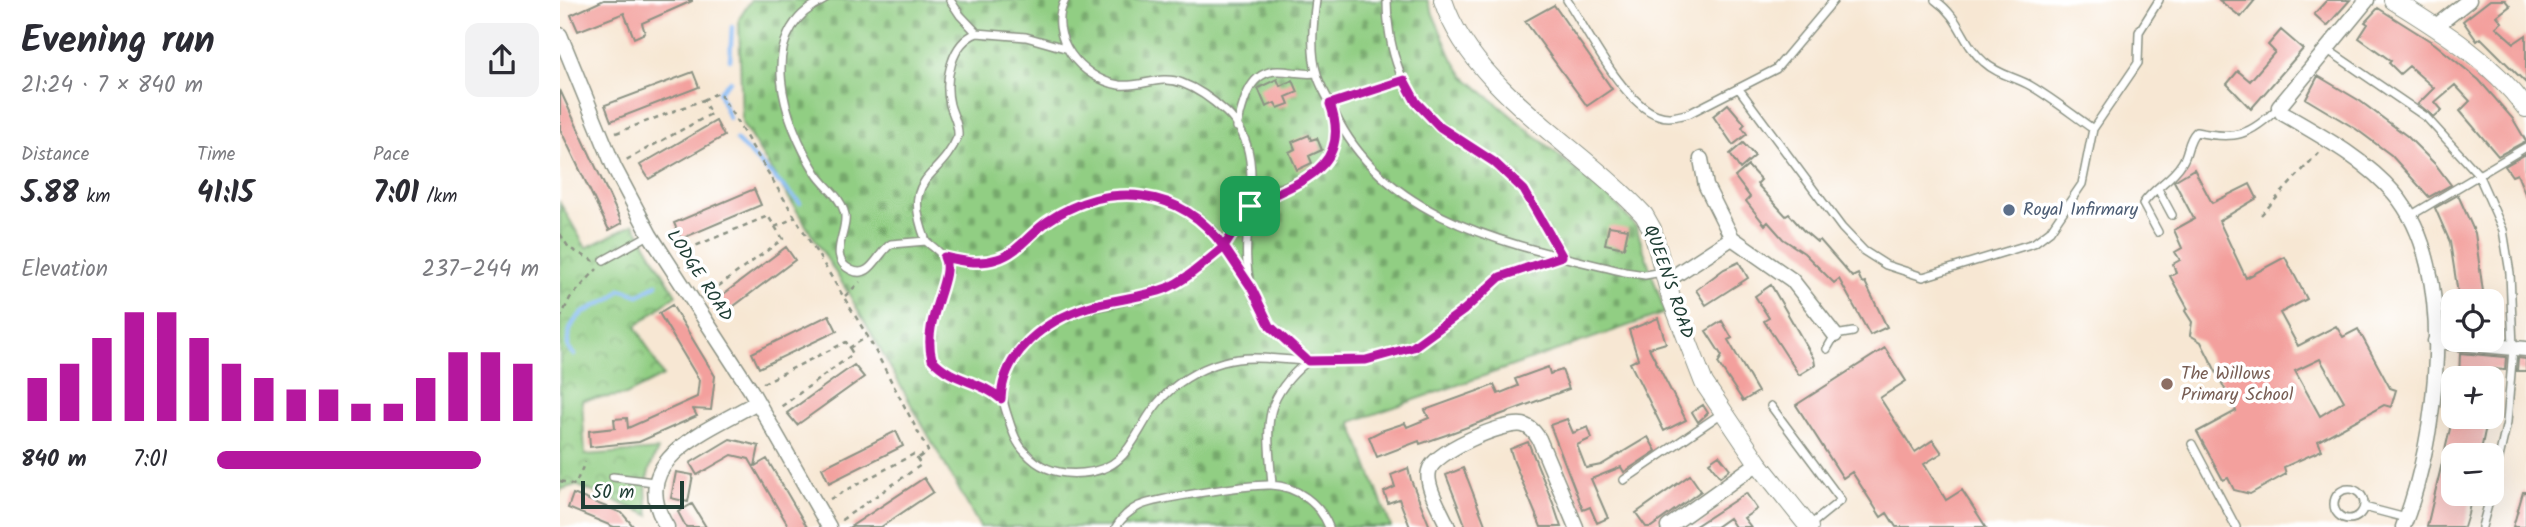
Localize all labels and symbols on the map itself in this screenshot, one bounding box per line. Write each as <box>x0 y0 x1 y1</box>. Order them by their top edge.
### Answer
pin <box>1220 176 1280 236</box>
place label: Royal Infirmary <box>2023 196 2139 225</box>
marker: Royal Infirmary <box>2001 202 2017 218</box>
street label: QUEEN'S ROAD <box>1635 221 1701 343</box>
street label: LODGE ROAD <box>658 224 740 328</box>
place label: The Willows Primary School <box>2181 360 2294 410</box>
marker: The Willows Primary School <box>2159 376 2175 392</box>
scale bar <box>581 478 684 510</box>

